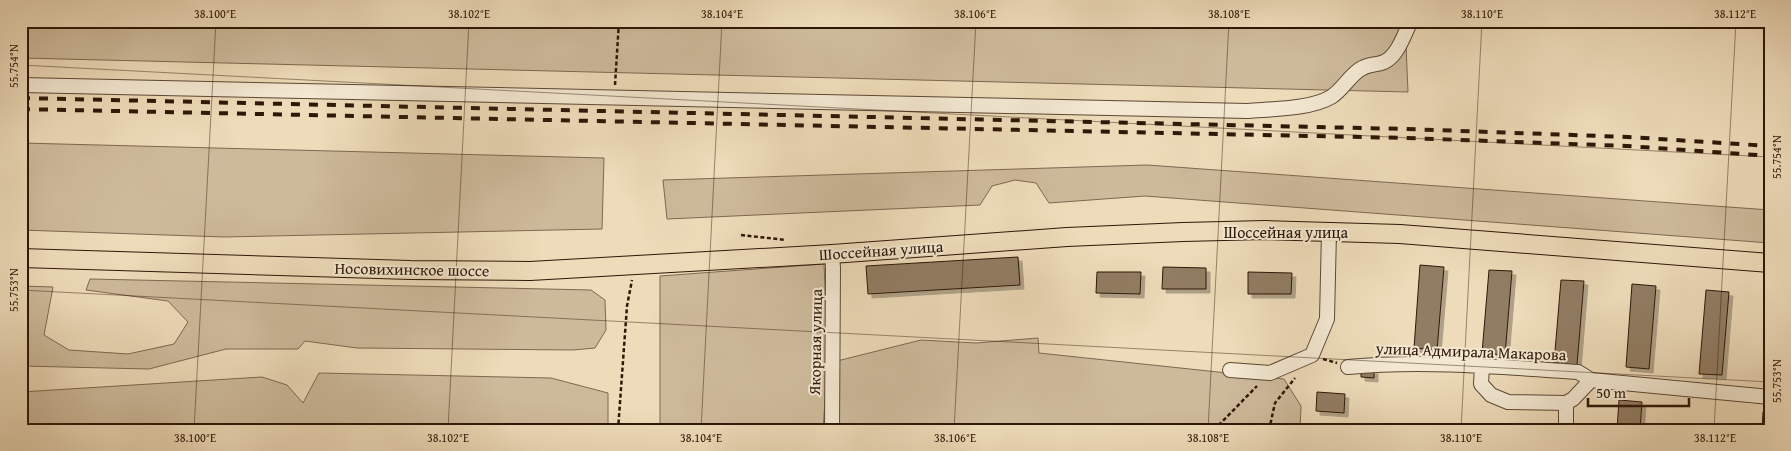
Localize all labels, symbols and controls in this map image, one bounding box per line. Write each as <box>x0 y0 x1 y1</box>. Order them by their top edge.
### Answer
text: 38.100°E <box>194 5 236 22</box>
text: 38.102°E <box>448 5 490 22</box>
text: 38.104°E <box>701 5 743 22</box>
text: 38.106°E <box>954 5 996 22</box>
text: 38.108°E <box>1208 5 1250 22</box>
text: 38.110°E <box>1461 5 1503 22</box>
text: 38.112°E <box>1714 5 1756 22</box>
text: 55.754°N <box>5 44 22 88</box>
text: 55.754°N <box>1768 135 1785 179</box>
street label: Шоссейная улица <box>1224 220 1349 244</box>
street label: Шоссейная улица <box>818 234 944 266</box>
street label: Носовихинское шоссе <box>334 256 490 282</box>
text: 55.753°N <box>5 268 22 312</box>
street label: Якорная улица <box>802 288 828 396</box>
street label: улица Адмирала Макарова <box>1374 336 1567 366</box>
text: 55.753°N <box>1768 359 1785 403</box>
scale bar <box>1588 376 1690 408</box>
text: 50 m <box>1596 382 1627 403</box>
text: 38.100°E <box>174 429 216 446</box>
text: 38.102°E <box>427 429 469 446</box>
text: 38.104°E <box>680 429 722 446</box>
text: 38.106°E <box>934 429 976 446</box>
text: 38.108°E <box>1187 429 1229 446</box>
text: 38.110°E <box>1440 429 1482 446</box>
text: 38.112°E <box>1694 429 1736 446</box>

